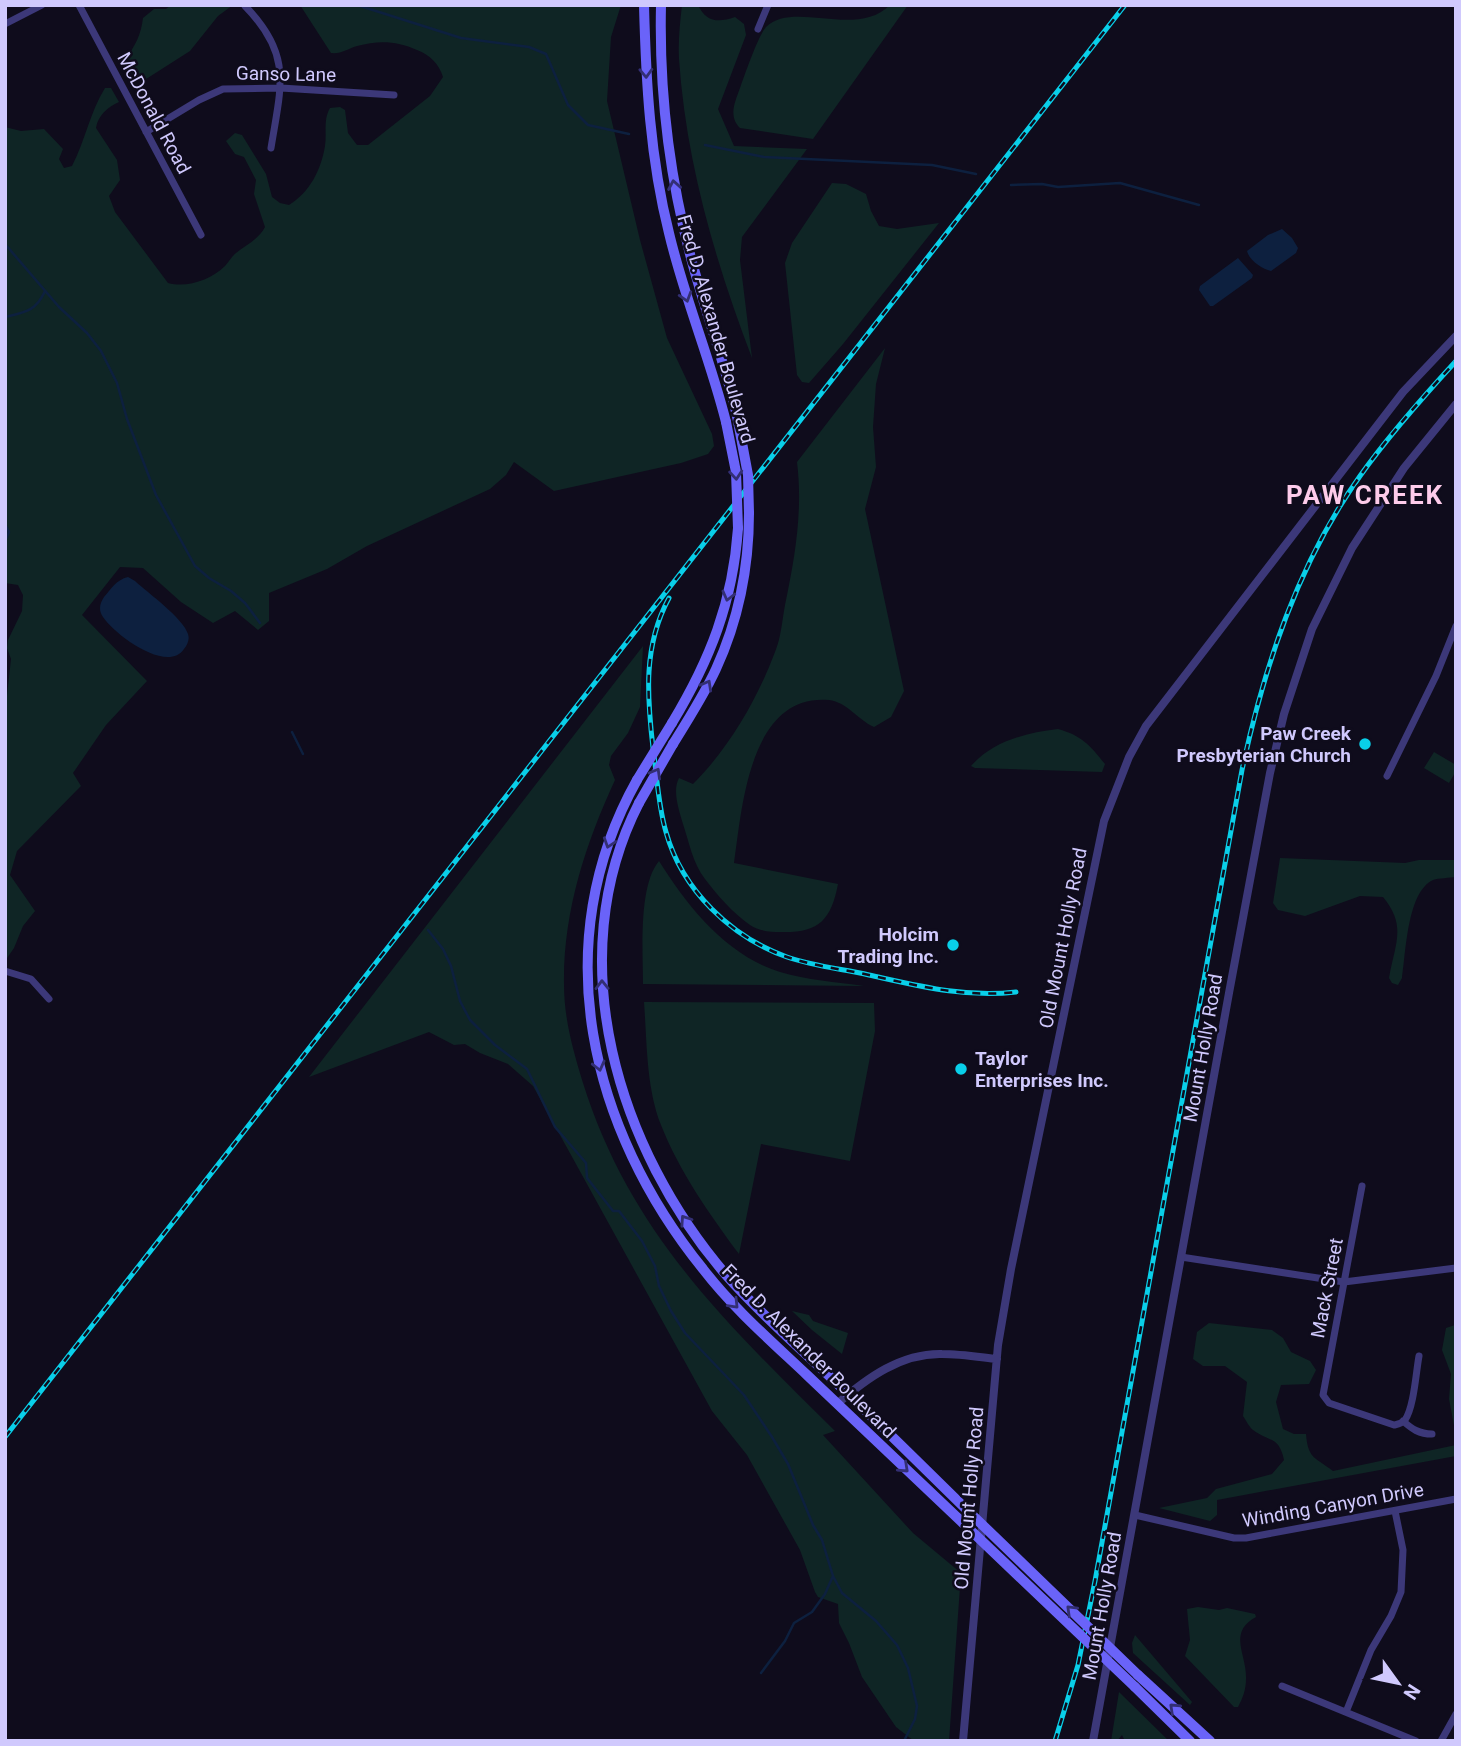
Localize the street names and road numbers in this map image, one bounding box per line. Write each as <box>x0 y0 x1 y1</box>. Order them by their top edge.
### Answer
street label: McDonald Road <box>112 48 196 178</box>
street label: Ganso Lane <box>236 62 336 86</box>
street label: Fred D. Alexander Boulevard <box>672 212 760 446</box>
street label: Old Mount Holly Road <box>1034 846 1092 1030</box>
street label: Mount Holly Road <box>1179 972 1227 1124</box>
street label: Mack Street <box>1306 1236 1348 1340</box>
street label: Fred D. Alexander Boulevard <box>717 1259 901 1443</box>
street label: Old Mount Holly Road <box>950 1406 988 1590</box>
street label: Winding Canyon Drive <box>1240 1478 1426 1532</box>
street label: Mount Holly Road <box>1078 1530 1126 1682</box>

